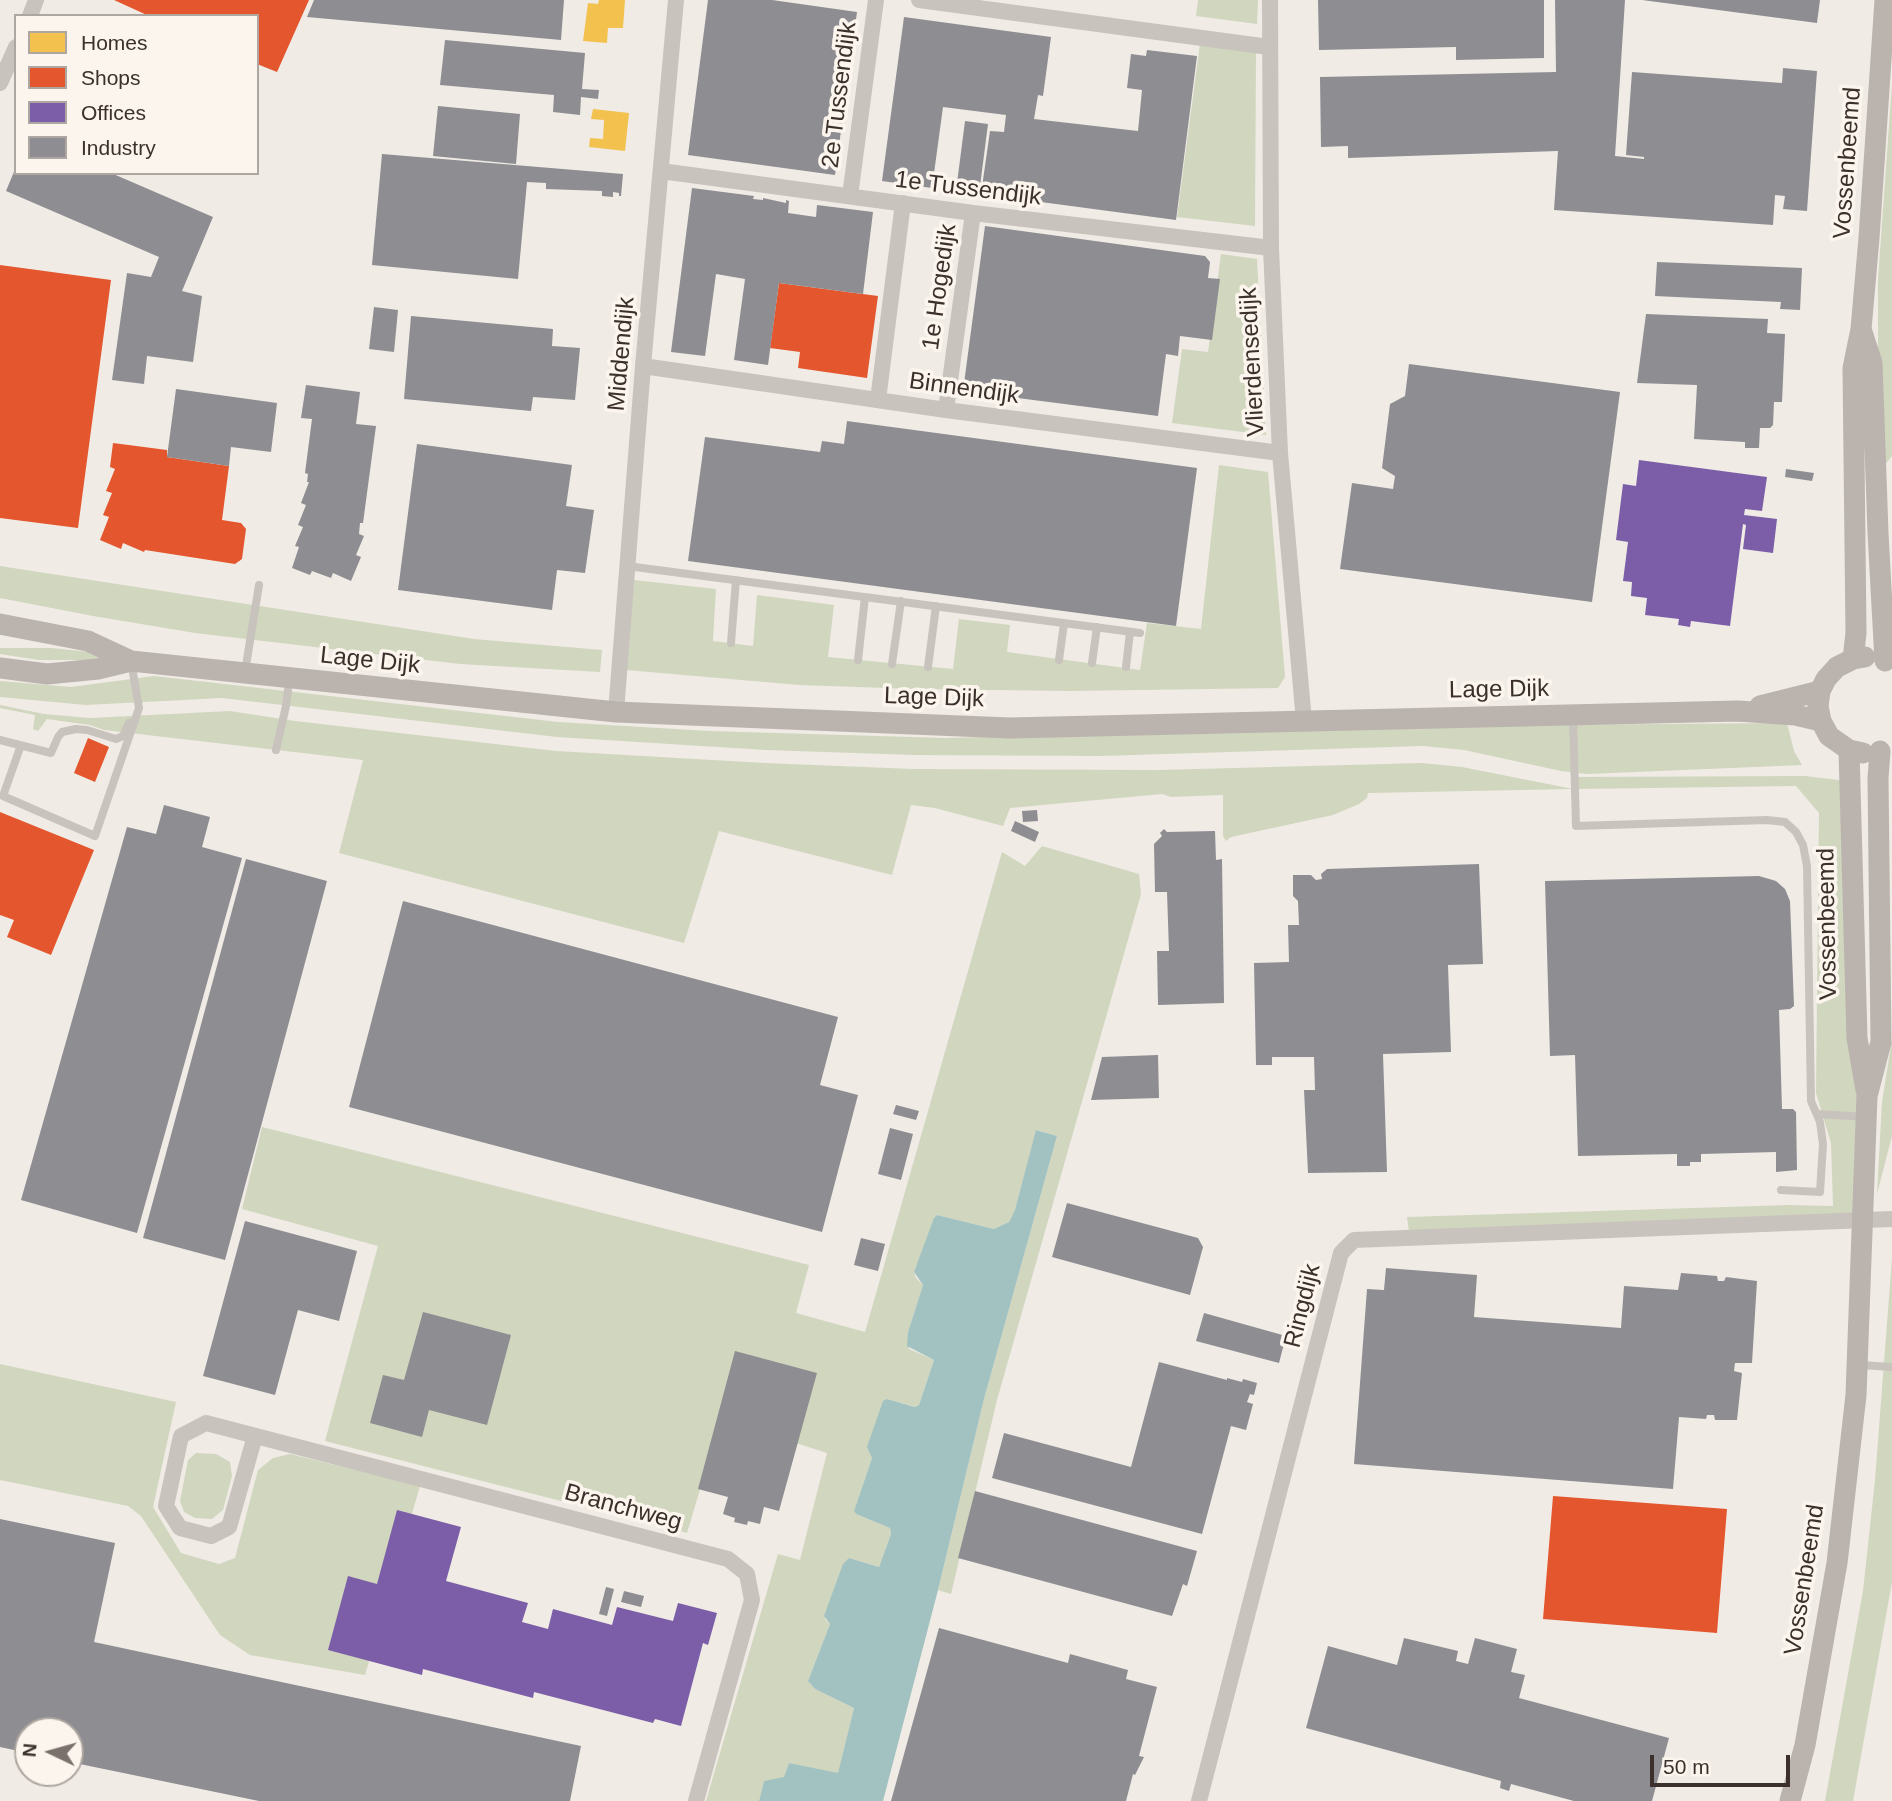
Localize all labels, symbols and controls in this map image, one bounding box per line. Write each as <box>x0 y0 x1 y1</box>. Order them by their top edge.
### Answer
legend <box>14 14 259 175</box>
street label: 2e Tussendijk <box>817 20 863 170</box>
text: Homes <box>81 31 148 54</box>
text: Shops <box>81 66 141 89</box>
street label: Vossenbeemd <box>1828 86 1868 240</box>
text: Offices <box>81 101 146 124</box>
text: Industry <box>81 136 156 159</box>
street label: 1e Tussendijk <box>893 166 1043 212</box>
street label: 1e Hogedijk <box>917 222 963 352</box>
street label: Vlierdensedijk <box>1235 287 1271 437</box>
street label: Middendijk <box>603 296 641 412</box>
street label: Binnendijk <box>907 367 1021 411</box>
street label: Lage Dijk <box>319 641 421 681</box>
street label: Lage Dijk <box>1449 675 1549 705</box>
street label: Lage Dijk <box>884 682 984 714</box>
street label: Vossenbeemd <box>1812 848 1844 1000</box>
street label: Ringdijk <box>1279 1261 1327 1351</box>
street label: Branchweg <box>561 1479 685 1537</box>
street label: Vossenbeemd <box>1779 1503 1831 1657</box>
north arrow <box>14 1717 84 1787</box>
scale bar <box>1654 1742 1794 1786</box>
text: N <box>19 1743 41 1758</box>
text: 50 m <box>1663 1755 1710 1778</box>

